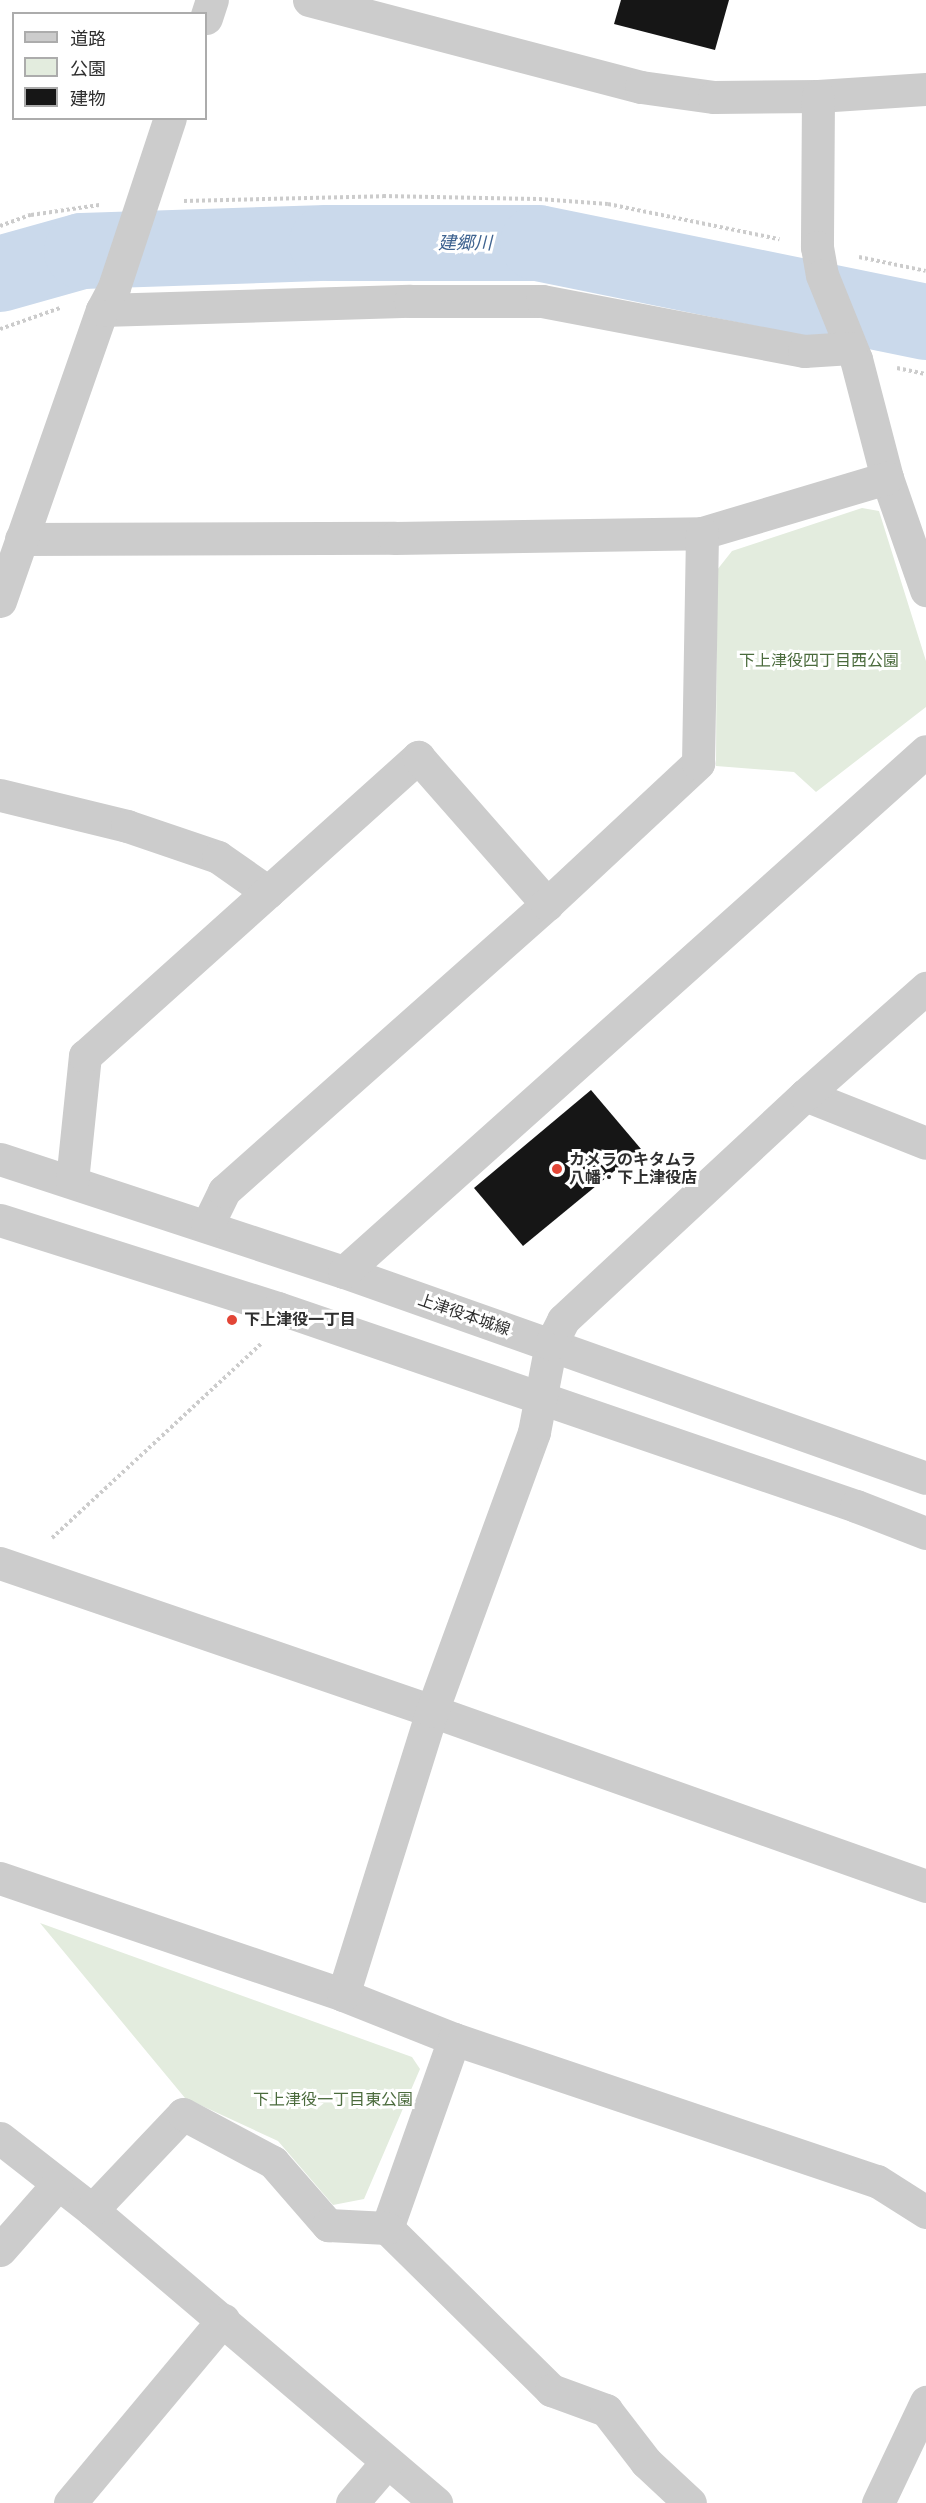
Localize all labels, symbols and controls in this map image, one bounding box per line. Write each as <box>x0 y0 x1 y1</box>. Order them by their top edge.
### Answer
legend <box>12 12 207 120</box>
text: 道路 <box>70 28 106 49</box>
text: 公園 <box>70 58 106 79</box>
text: 建物 <box>70 88 106 109</box>
water label: 建郷川 <box>438 232 492 254</box>
park label: 下上津役四丁目西公園 <box>739 651 899 671</box>
place label: カメラのキタムラ 八幡・下上津役店 <box>569 1150 697 1188</box>
marker: カメラのキタムラ 八幡・下上津役店 <box>550 1162 564 1176</box>
street label: 上津役本城線 <box>415 1290 513 1340</box>
place label: 下上津役一丁目 <box>244 1310 356 1330</box>
marker: 下上津役一丁目 <box>225 1313 239 1327</box>
park label: 下上津役一丁目東公園 <box>253 2090 413 2110</box>

